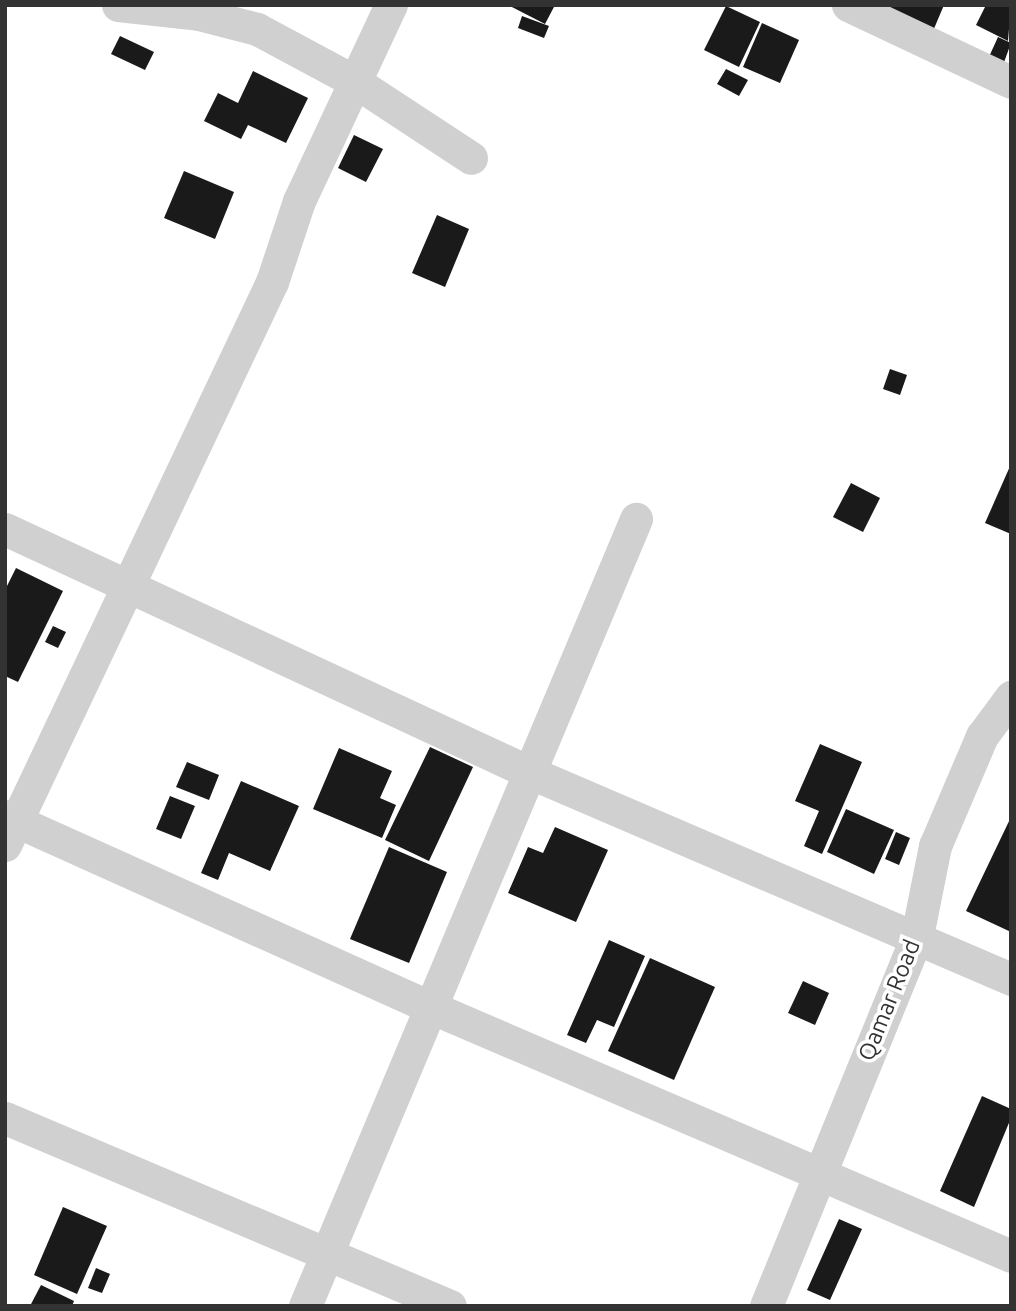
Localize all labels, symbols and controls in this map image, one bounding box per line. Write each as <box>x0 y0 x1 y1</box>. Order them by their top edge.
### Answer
street label: Qamar Road <box>852 935 926 1065</box>

